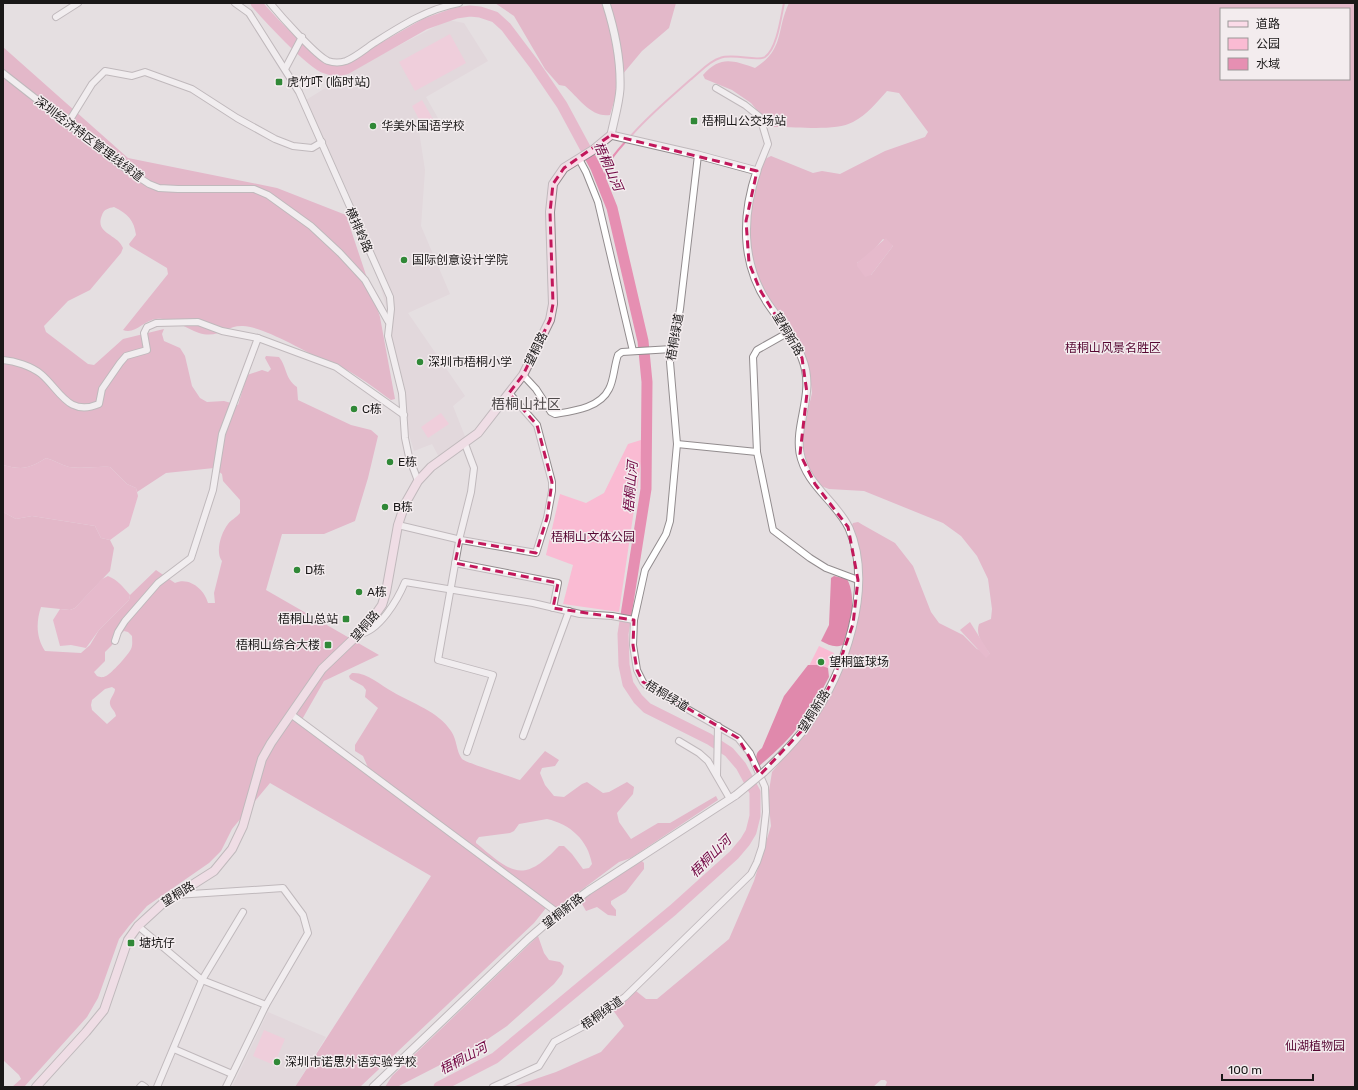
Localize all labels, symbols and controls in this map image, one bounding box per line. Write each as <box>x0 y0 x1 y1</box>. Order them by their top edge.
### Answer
legend <box>1220 8 1350 80</box>
text: 道路 <box>1256 17 1280 31</box>
text: 公园 <box>1256 37 1280 51</box>
text: 水域 <box>1256 57 1280 71</box>
place label: 虎竹吓 (临时站) <box>287 75 370 89</box>
marker: 虎竹吓 (临时站) <box>274 77 284 87</box>
street label: 深圳经济特区管理线绿道 <box>32 94 146 184</box>
place label: 梧桐山公交场站 <box>702 114 786 128</box>
marker: 梧桐山公交场站 <box>689 116 699 126</box>
place label: 华美外国语学校 <box>381 119 465 133</box>
marker: 华美外国语学校 <box>368 121 378 131</box>
water label: 梧桐山河 <box>591 139 627 196</box>
street label: 横排岭路 <box>343 205 375 255</box>
place label: 国际创意设计学院 <box>412 253 508 267</box>
marker: 国际创意设计学院 <box>399 255 409 265</box>
street label: 望桐新路 <box>770 310 806 358</box>
street label: 梧桐绿道 <box>664 312 686 362</box>
street label: 望桐路 <box>522 330 550 368</box>
park label: 梧桐山风景名胜区 <box>1065 341 1161 355</box>
place label: 深圳市梧桐小学 <box>428 355 512 369</box>
marker: 深圳市梧桐小学 <box>415 357 425 367</box>
district label: 梧桐山社区 <box>491 396 561 413</box>
place label: C栋 <box>362 402 382 416</box>
marker: C栋 <box>349 404 359 414</box>
place label: E栋 <box>398 455 417 469</box>
marker: E栋 <box>385 457 395 467</box>
water label: 梧桐山河 <box>621 458 640 514</box>
place label: B栋 <box>393 500 413 514</box>
marker: B栋 <box>380 502 390 512</box>
park label: 梧桐山文体公园 <box>551 530 635 544</box>
place label: D栋 <box>305 563 325 577</box>
marker: D栋 <box>292 565 302 575</box>
place label: A栋 <box>367 585 387 599</box>
marker: A栋 <box>354 587 364 597</box>
street label: 望桐路 <box>348 608 382 644</box>
place label: 梧桐山总站 <box>278 612 338 626</box>
marker: 梧桐山总站 <box>341 614 351 624</box>
place label: 梧桐山综合大楼 <box>236 638 320 652</box>
marker: 梧桐山综合大楼 <box>323 640 333 650</box>
place label: 望桐篮球场 <box>829 655 889 669</box>
marker: 望桐篮球场 <box>816 657 826 667</box>
street label: 梧桐绿道 <box>643 678 691 714</box>
street label: 望桐新路 <box>795 687 833 735</box>
water label: 梧桐山河 <box>687 831 736 880</box>
street label: 望桐路 <box>159 879 197 909</box>
street label: 望桐新路 <box>540 891 586 931</box>
place label: 塘坑仔 <box>139 936 175 950</box>
marker: 塘坑仔 <box>126 938 136 948</box>
street label: 梧桐绿道 <box>578 993 626 1033</box>
water label: 梧桐山河 <box>437 1038 492 1077</box>
park label: 仙湖植物园 <box>1285 1039 1345 1053</box>
place label: 深圳市诺思外语实验学校 <box>285 1055 417 1069</box>
scale bar <box>1222 1056 1313 1082</box>
marker: 深圳市诺思外语实验学校 <box>272 1057 282 1067</box>
text: 100 m <box>1228 1063 1262 1077</box>

